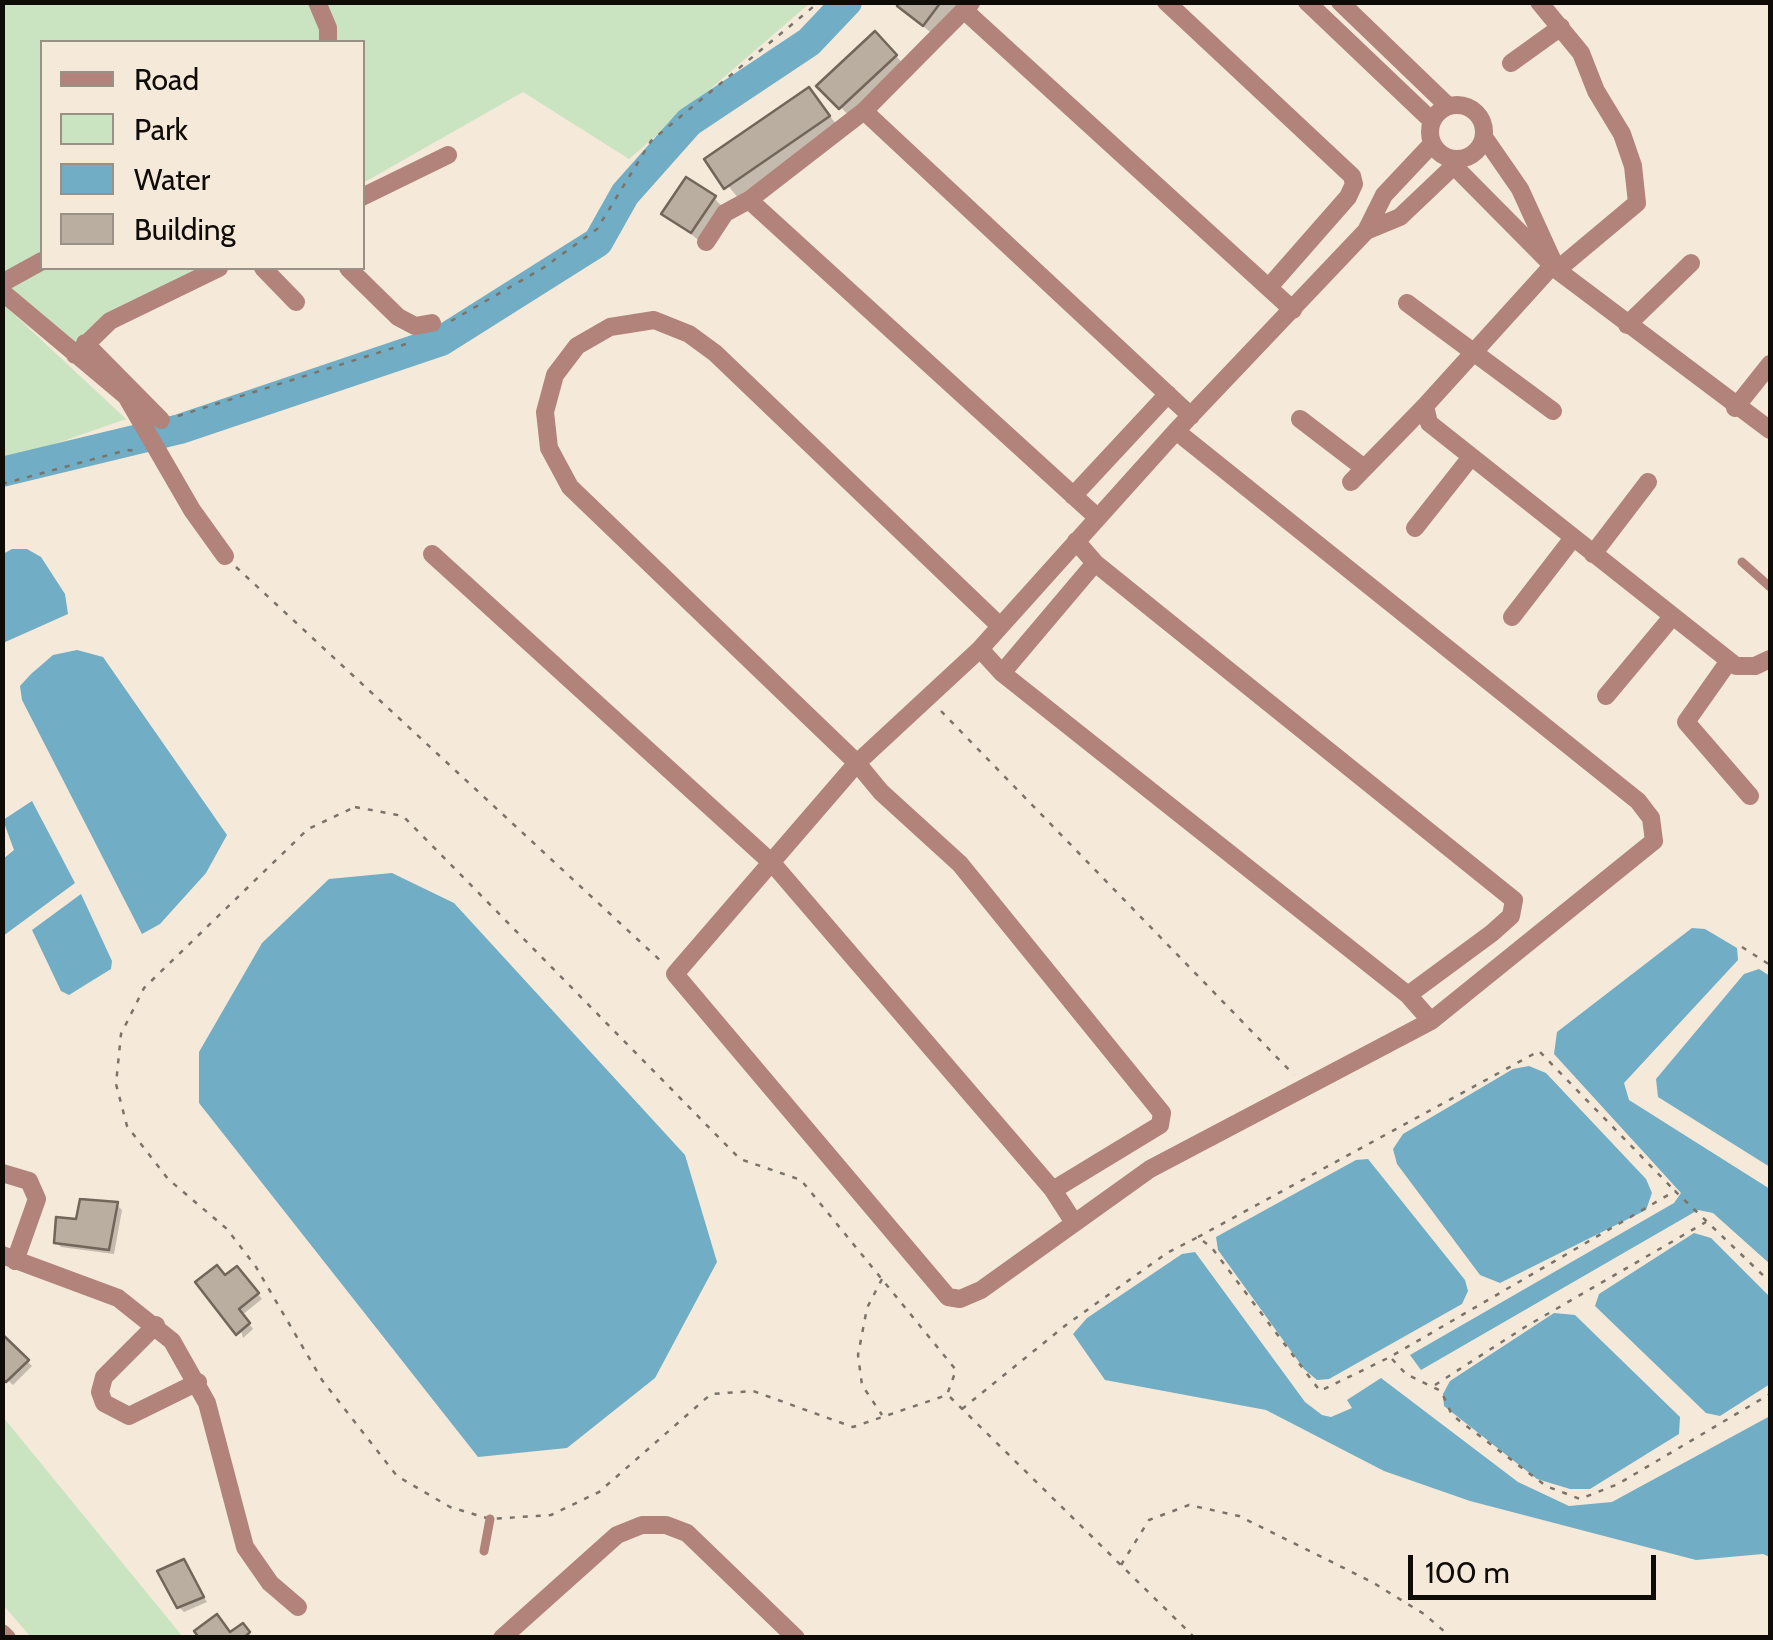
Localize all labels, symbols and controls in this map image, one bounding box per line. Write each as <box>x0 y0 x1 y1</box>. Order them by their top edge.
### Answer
legend <box>40 40 365 270</box>
text: Road <box>134 61 199 98</box>
text: Park <box>134 111 188 148</box>
text: Water <box>134 161 210 198</box>
text: Building <box>134 211 236 248</box>
scale bar <box>1413 1535 1660 1597</box>
text: 100 m <box>1425 1554 1510 1591</box>

